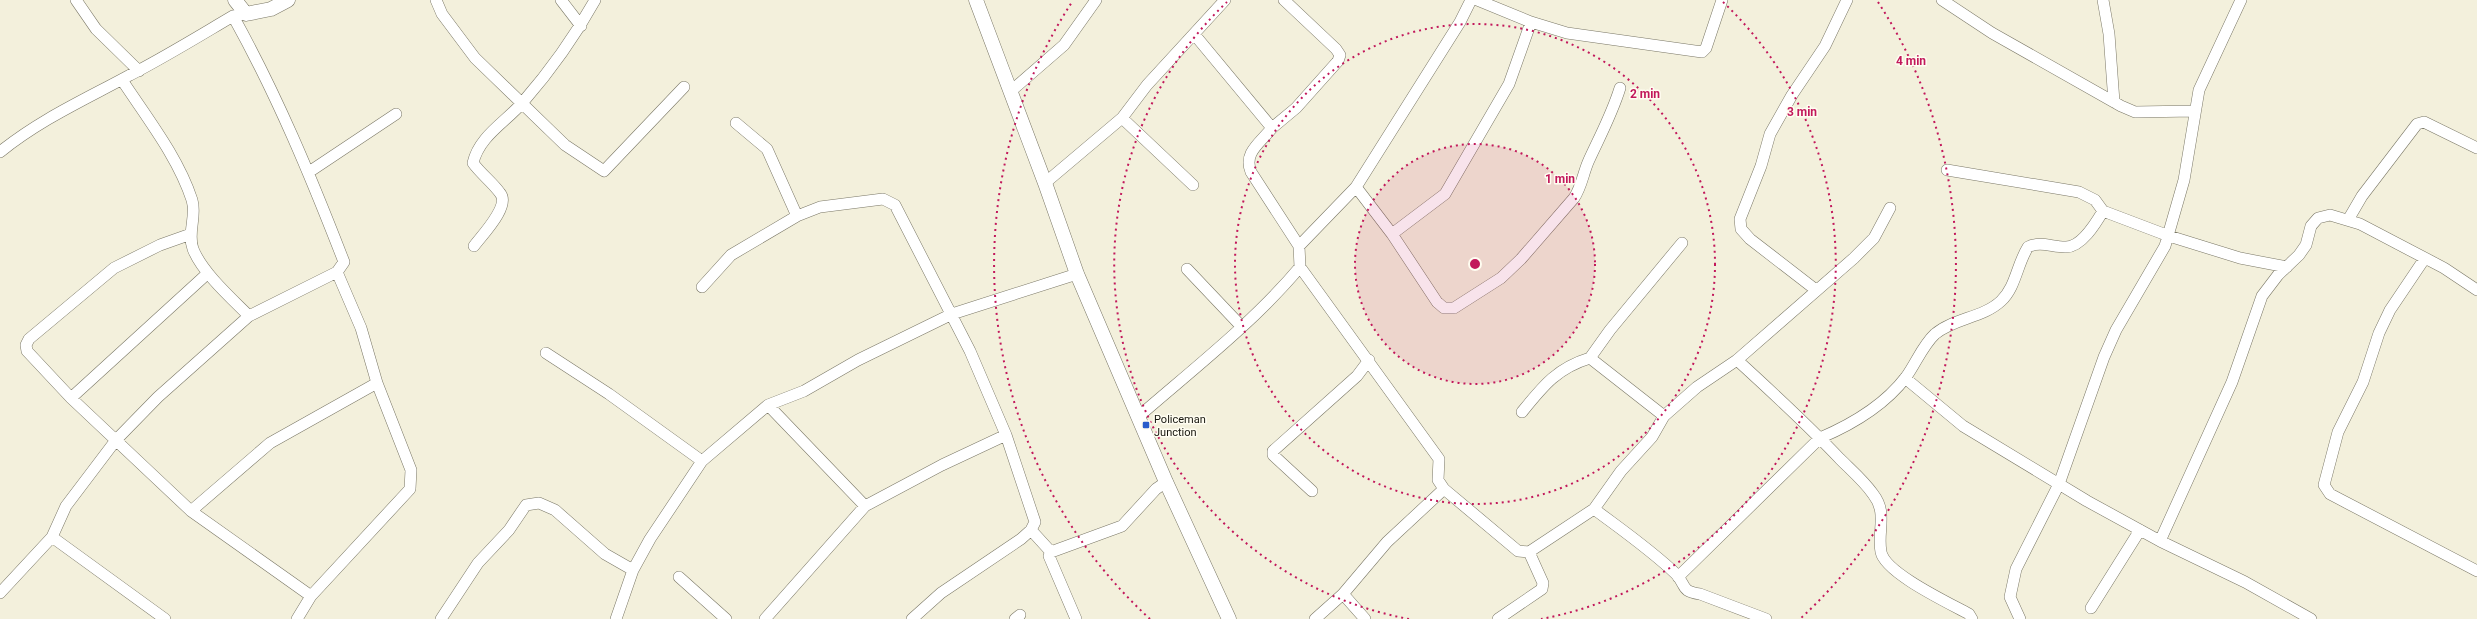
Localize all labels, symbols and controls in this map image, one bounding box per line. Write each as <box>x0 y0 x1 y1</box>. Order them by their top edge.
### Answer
text: 4 min <box>1896 54 1926 68</box>
text: 2 min <box>1630 87 1660 101</box>
text: 3 min <box>1787 105 1817 119</box>
text: 1 min <box>1545 172 1575 186</box>
centre of rings <box>1468 257 1482 271</box>
place label: Policeman Junction <box>1154 413 1206 439</box>
marker: Policeman Junction <box>1141 420 1151 430</box>

